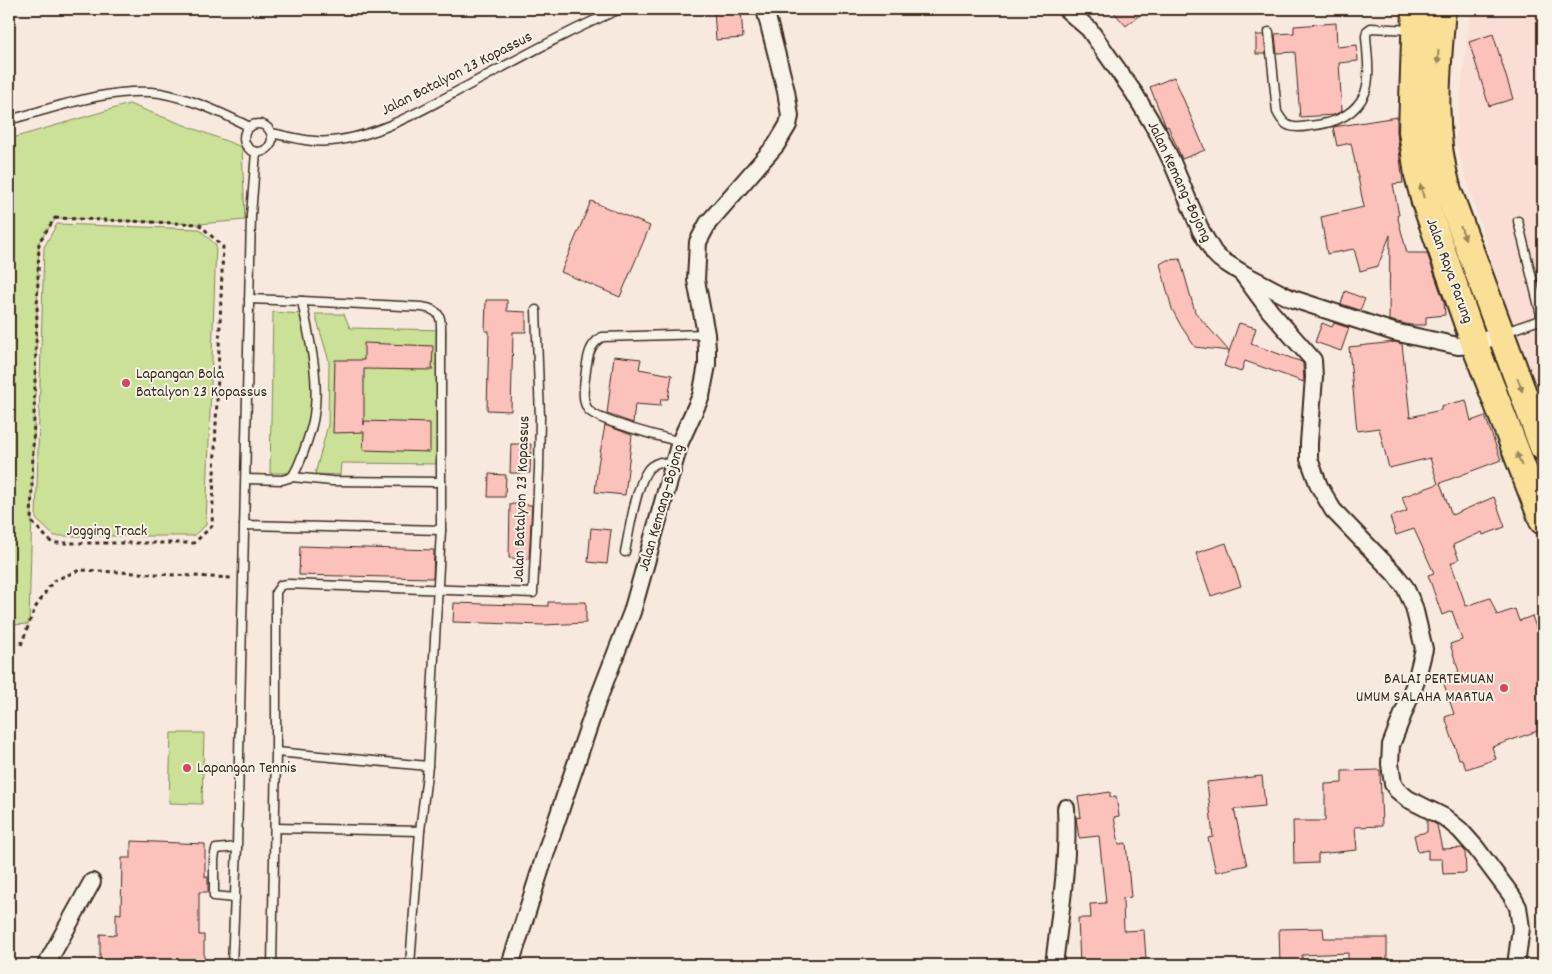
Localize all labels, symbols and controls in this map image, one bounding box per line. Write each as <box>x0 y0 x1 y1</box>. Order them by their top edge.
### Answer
street label: Jalan Batalyon 23 Kopassus <box>377 26 537 122</box>
one-way arrow <box>1434 50 1442 66</box>
street label: Jalan Kemang–Bojong <box>1141 118 1217 246</box>
one-way arrow <box>1418 184 1426 199</box>
street label: Jalan Raya Parung <box>1419 215 1479 327</box>
one-way arrow <box>1459 226 1467 241</box>
place label: Lapangan Bola Batalyon 23 Kopassus <box>136 363 267 404</box>
marker: Lapangan Bola Batalyon 23 Kopassus <box>120 377 132 389</box>
one-way arrow <box>1516 378 1524 393</box>
street label: Jalan Batalyon 23 Kopassus <box>508 415 536 583</box>
street label: Jalan Kemang–Bojong <box>633 442 691 574</box>
one-way arrow <box>1515 452 1523 466</box>
street label: Jogging Track <box>67 520 147 543</box>
place label: BALAI PERTEMUAN UMUM SALAHA MARTUA <box>1356 668 1494 709</box>
marker: BALAI PERTEMUAN UMUM SALAHA MARTUA <box>1498 682 1510 694</box>
place label: Lapangan Tennis <box>197 757 297 780</box>
marker: Lapangan Tennis <box>181 762 193 774</box>

